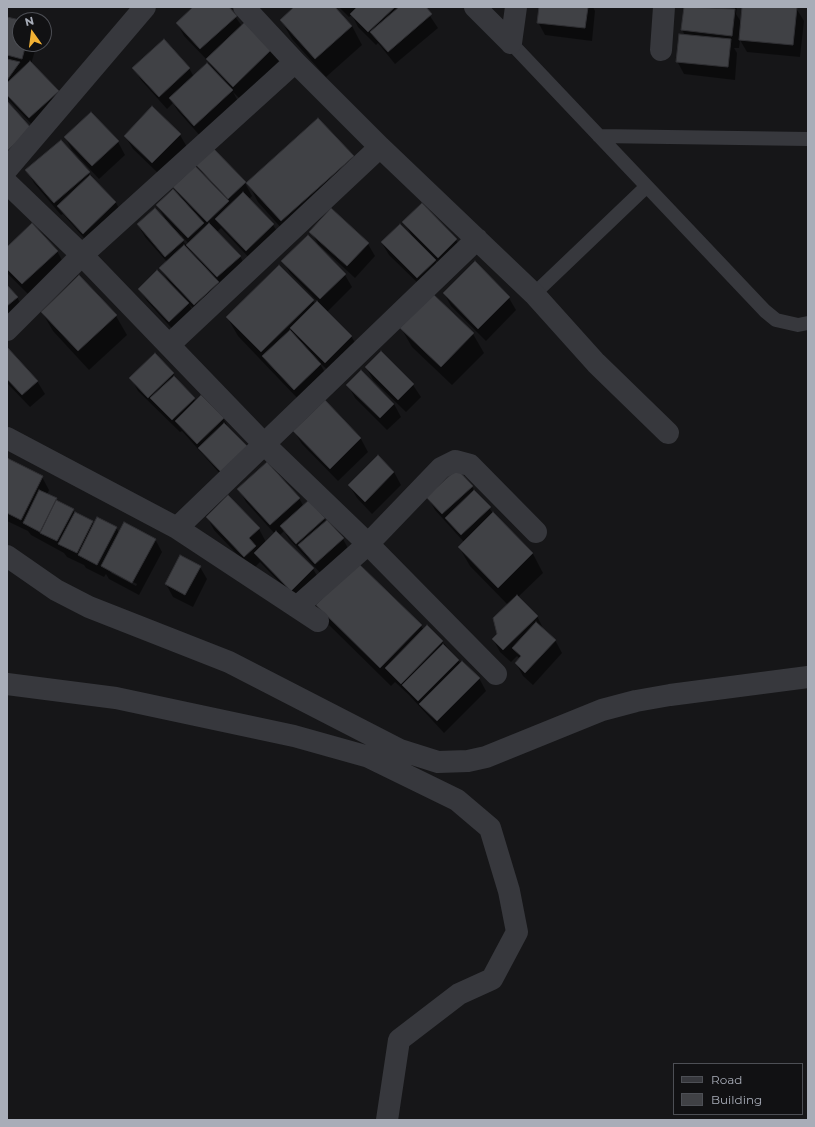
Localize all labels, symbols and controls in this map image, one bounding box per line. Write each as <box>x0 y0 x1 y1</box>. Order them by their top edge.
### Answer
north arrow <box>12 12 52 52</box>
text: N <box>23 13 35 29</box>
legend <box>673 1063 803 1115</box>
text: Road <box>711 1072 742 1087</box>
text: Building <box>711 1092 762 1107</box>

